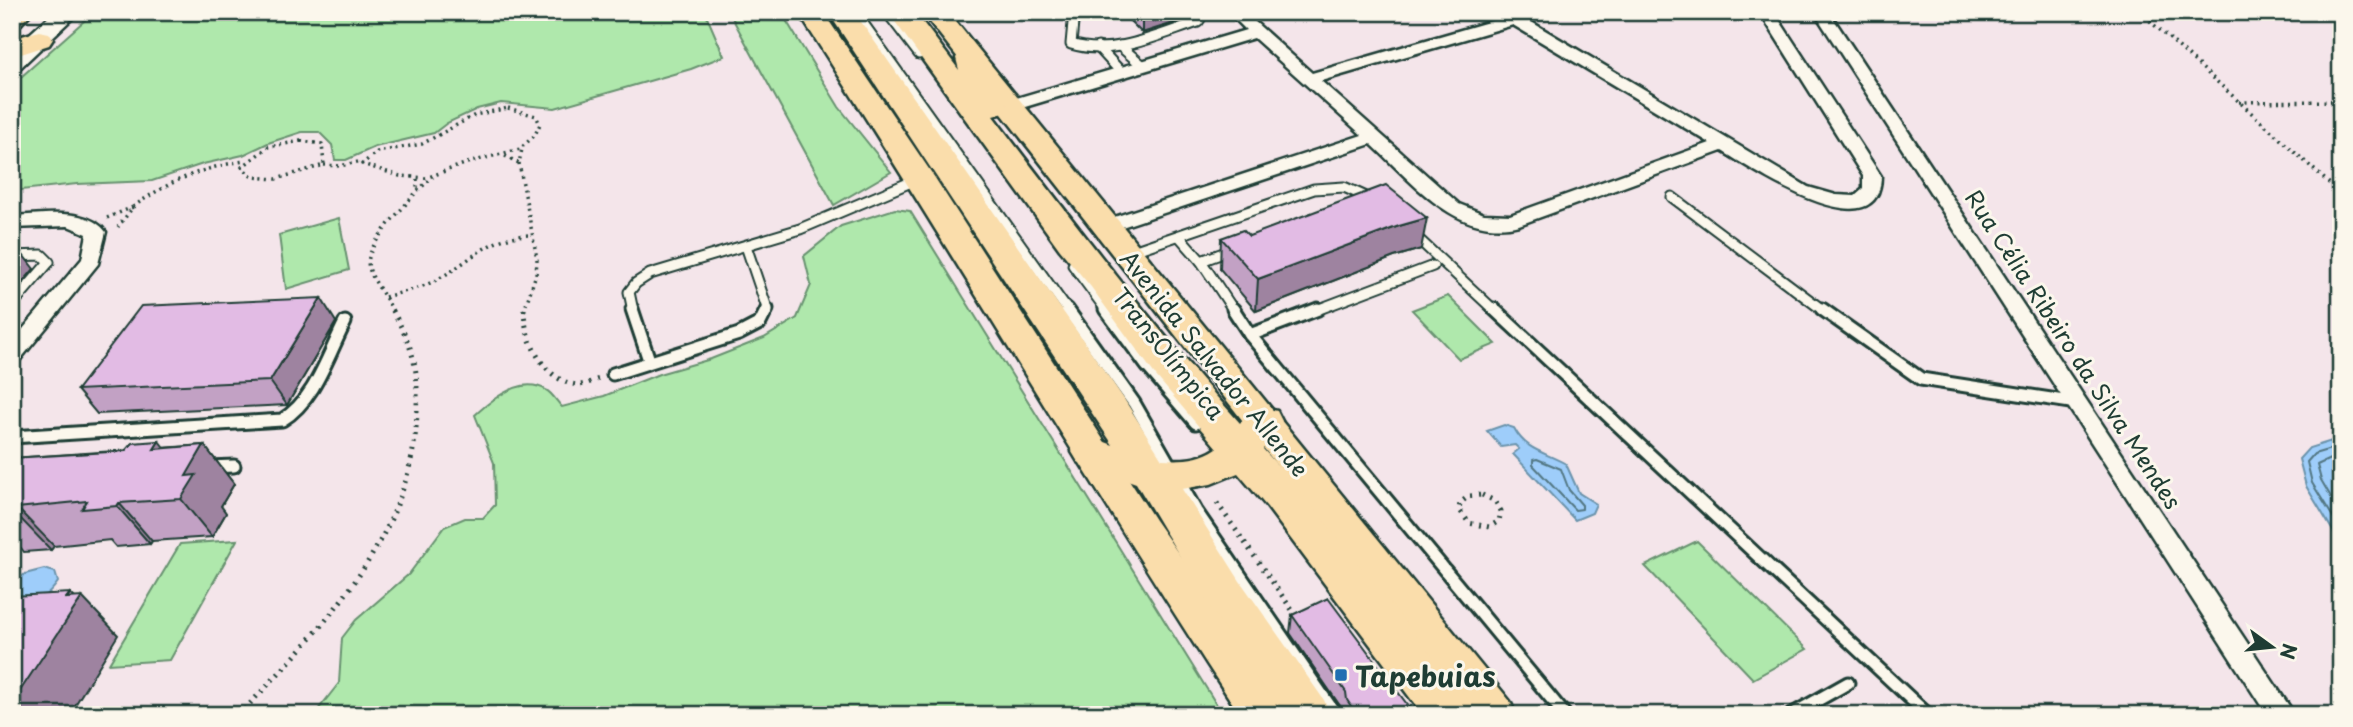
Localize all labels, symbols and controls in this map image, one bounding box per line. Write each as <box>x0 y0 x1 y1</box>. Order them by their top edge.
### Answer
street label: Rua Célia Ribeiro da Silva Mendes <box>1957 182 2191 516</box>
street label: Avenida Salvador Allende <box>1113 242 1317 484</box>
street label: TransOlímpica <box>1104 279 1234 427</box>
north arrow <box>2238 612 2308 682</box>
text: N <box>2274 641 2305 663</box>
place label: Tapebuias <box>1355 654 1496 697</box>
marker: Tapebuias <box>1333 667 1349 683</box>

